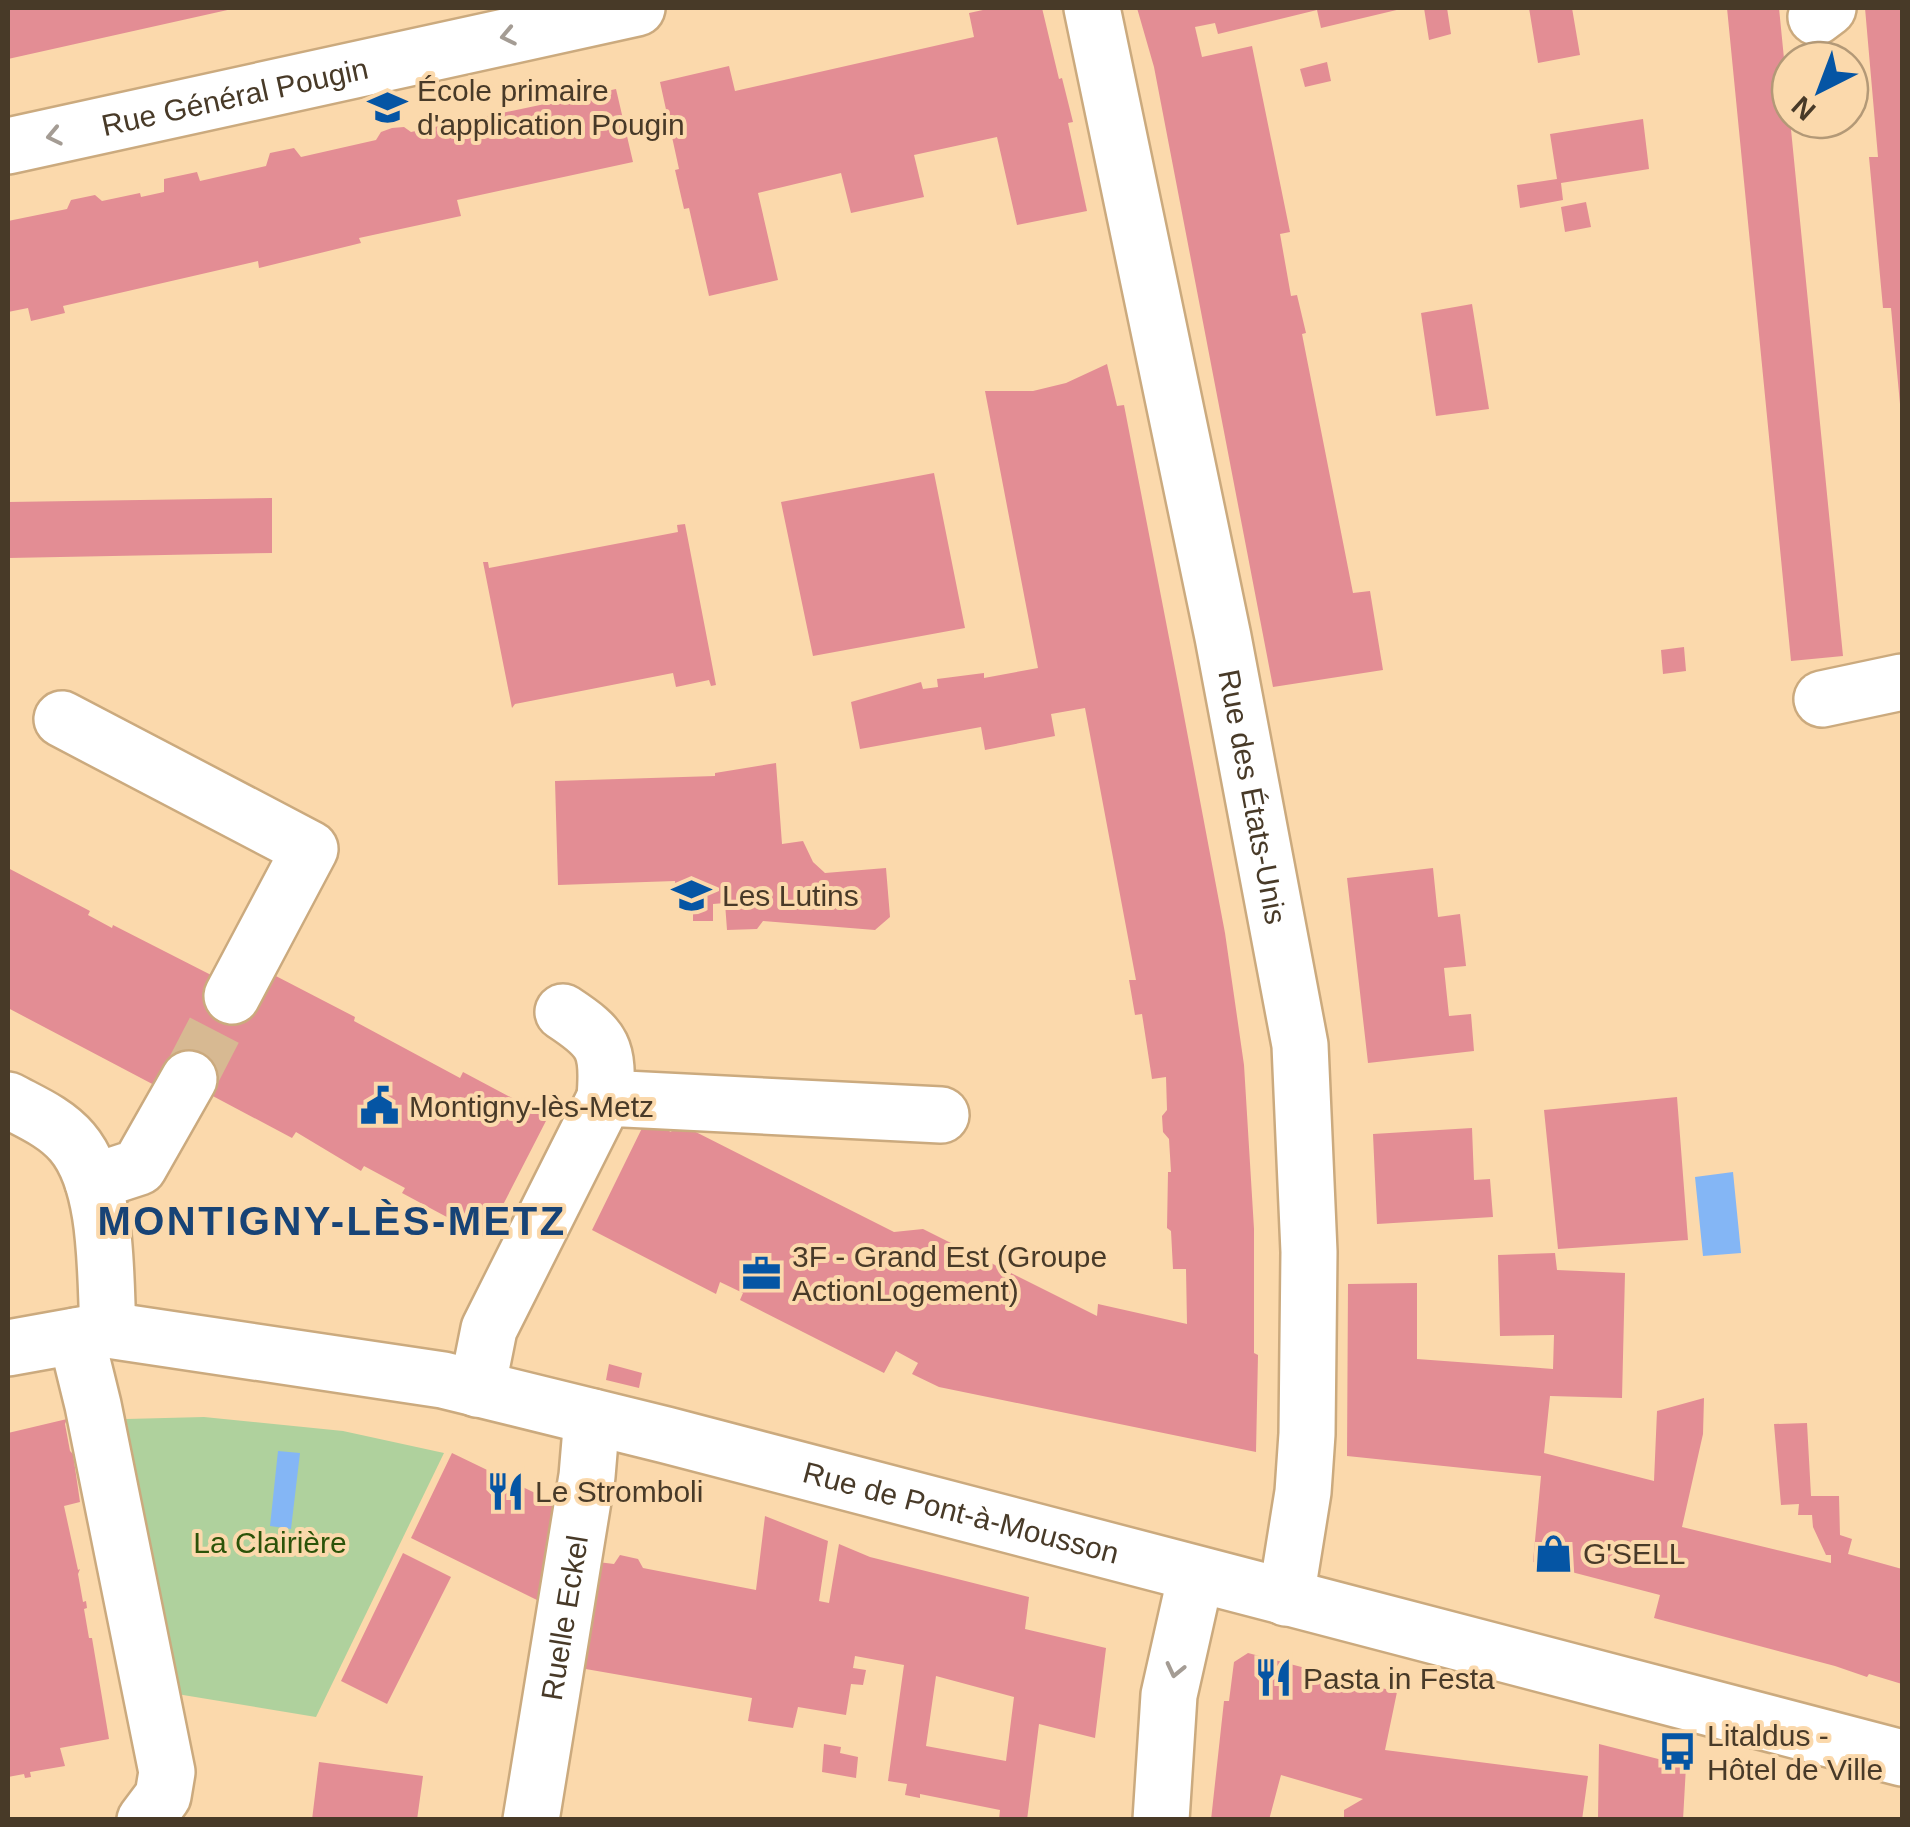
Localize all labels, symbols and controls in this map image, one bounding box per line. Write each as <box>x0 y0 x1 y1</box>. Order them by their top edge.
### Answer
one-way arrow <box>500 24 517 45</box>
north arrow <box>1770 40 1870 140</box>
street label: Rue Général Pougin <box>98 51 371 142</box>
place label: École primaire d'application Pougin <box>417 74 685 141</box>
school or university icon: École primaire d'application Pougin <box>366 86 408 128</box>
text: N <box>1786 90 1821 126</box>
one-way arrow <box>46 124 63 145</box>
street label: Rue des États-Unis <box>1213 667 1293 927</box>
school or university icon: Les Lutins <box>671 874 713 916</box>
place label: Les Lutins <box>722 879 859 912</box>
public building icon: Montigny-lès-Metz <box>358 1085 400 1127</box>
place label: Montigny-lès-Metz <box>409 1090 654 1123</box>
district label: MONTIGNY-LÈS-METZ <box>97 1199 567 1243</box>
place label: 3F - Grand Est (Groupe ActionLogement) <box>792 1240 1107 1307</box>
office icon: 3F - Grand Est (Groupe ActionLogement) <box>741 1252 783 1294</box>
street label: Rue de Pont-à-Mousson <box>800 1455 1123 1569</box>
restaurant icon: Le Stromboli <box>484 1470 526 1512</box>
place label: Le Stromboli <box>535 1475 703 1508</box>
park label: La Clairière <box>193 1526 347 1559</box>
shop icon: G'SELL <box>1532 1532 1574 1574</box>
street label: Ruelle Eckel <box>534 1533 594 1703</box>
place label: G'SELL <box>1583 1537 1685 1570</box>
restaurant icon: Pasta in Festa <box>1252 1657 1294 1699</box>
one-way arrow <box>1166 1661 1187 1678</box>
place label: Pasta in Festa <box>1303 1662 1495 1695</box>
place label: Litaldus - Hôtel de Ville <box>1707 1719 1883 1786</box>
bus stop icon: Litaldus - Hôtel de Ville <box>1656 1731 1698 1773</box>

